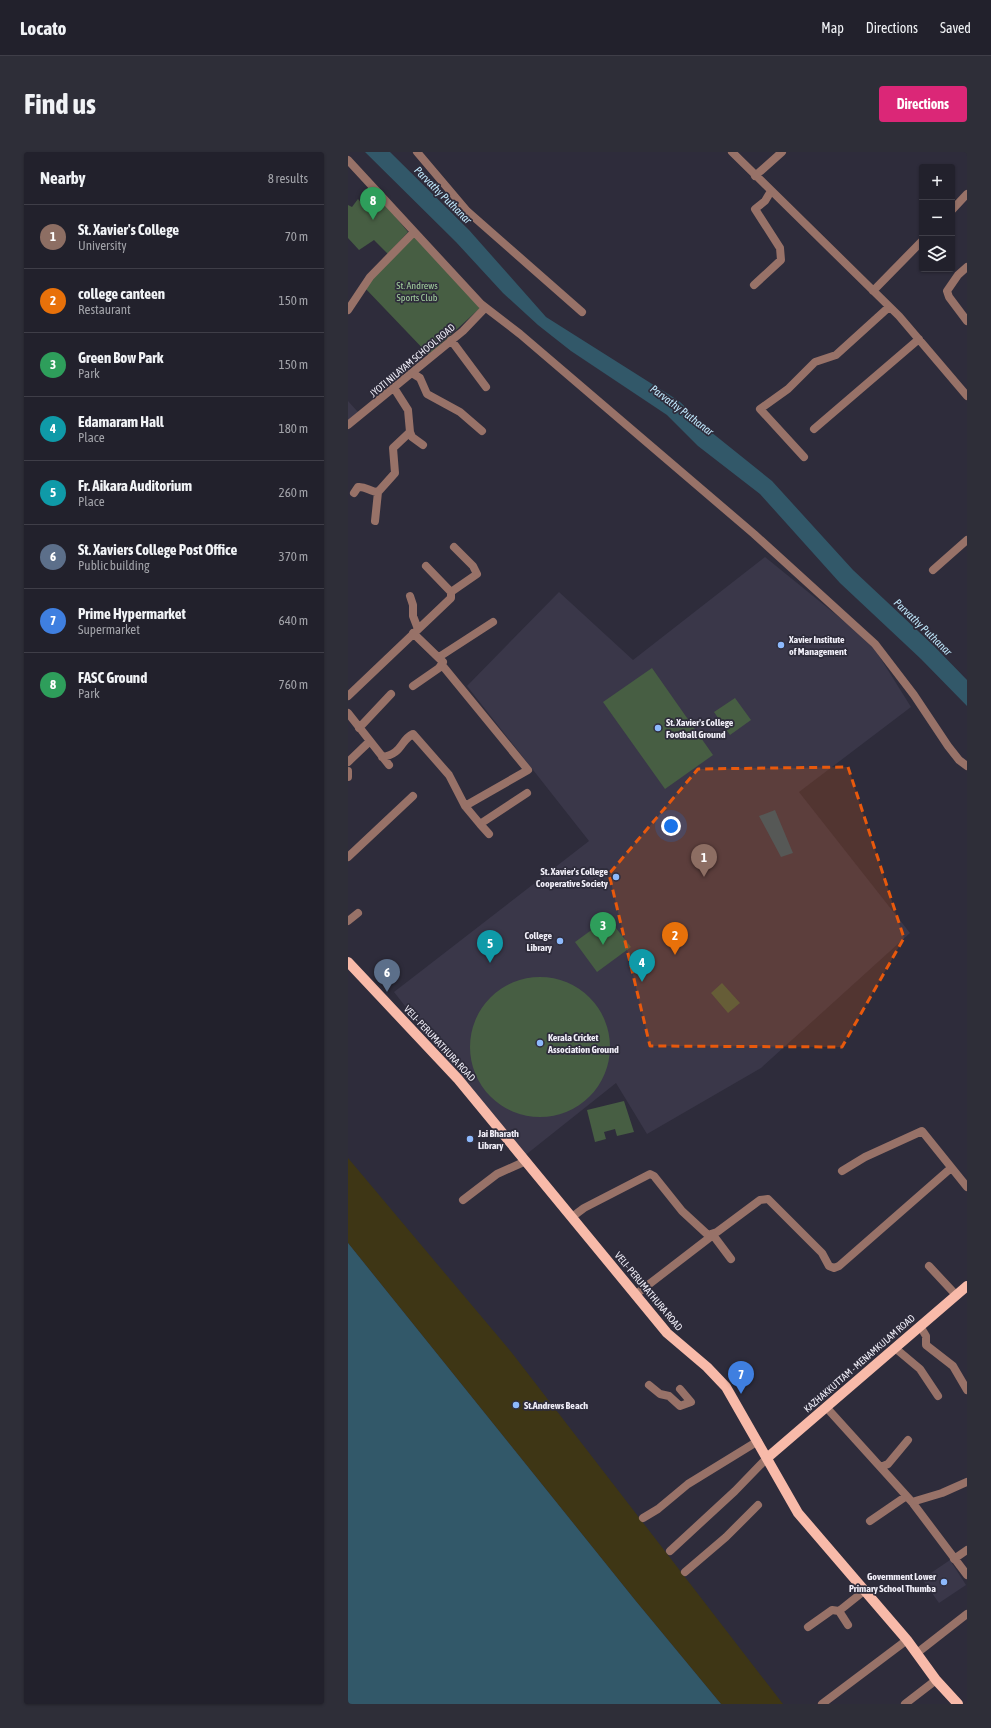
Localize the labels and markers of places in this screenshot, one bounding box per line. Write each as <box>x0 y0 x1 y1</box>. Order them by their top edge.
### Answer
pin: 8 <box>360 187 386 220</box>
place label: Xavier Institute of Management <box>788 634 847 657</box>
marker: Xavier Institute of Management <box>776 640 786 650</box>
place label: St. Xavier's College Football Ground <box>666 717 734 740</box>
marker: St. Xavier's College Football Ground <box>653 723 663 733</box>
pin: 1 <box>691 844 717 877</box>
place label: St. Xavier's College Cooperative Society <box>536 866 609 889</box>
marker: St. Xavier's College Cooperative Society <box>611 872 621 882</box>
pin: 3 <box>590 912 616 945</box>
pin: 2 <box>662 922 688 955</box>
pin: 5 <box>477 930 503 963</box>
place label: College Library <box>524 930 553 953</box>
marker: College Library <box>555 936 565 946</box>
pin: 4 <box>629 949 655 982</box>
pin: 6 <box>374 959 400 992</box>
place label: Kerala Cricket Association Ground <box>547 1032 619 1055</box>
marker: Kerala Cricket Association Ground <box>535 1038 545 1048</box>
place label: Jai Bharath Library <box>477 1128 519 1151</box>
marker: Jai Bharath Library <box>465 1134 475 1144</box>
pin: 7 <box>728 1361 754 1394</box>
marker: St.Andrews Beach <box>511 1400 521 1410</box>
place label: St.Andrews Beach <box>524 1400 588 1411</box>
place label: Government Lower Primary School Thumba <box>849 1571 937 1594</box>
marker: Government Lower Primary School Thumba <box>939 1577 949 1587</box>

